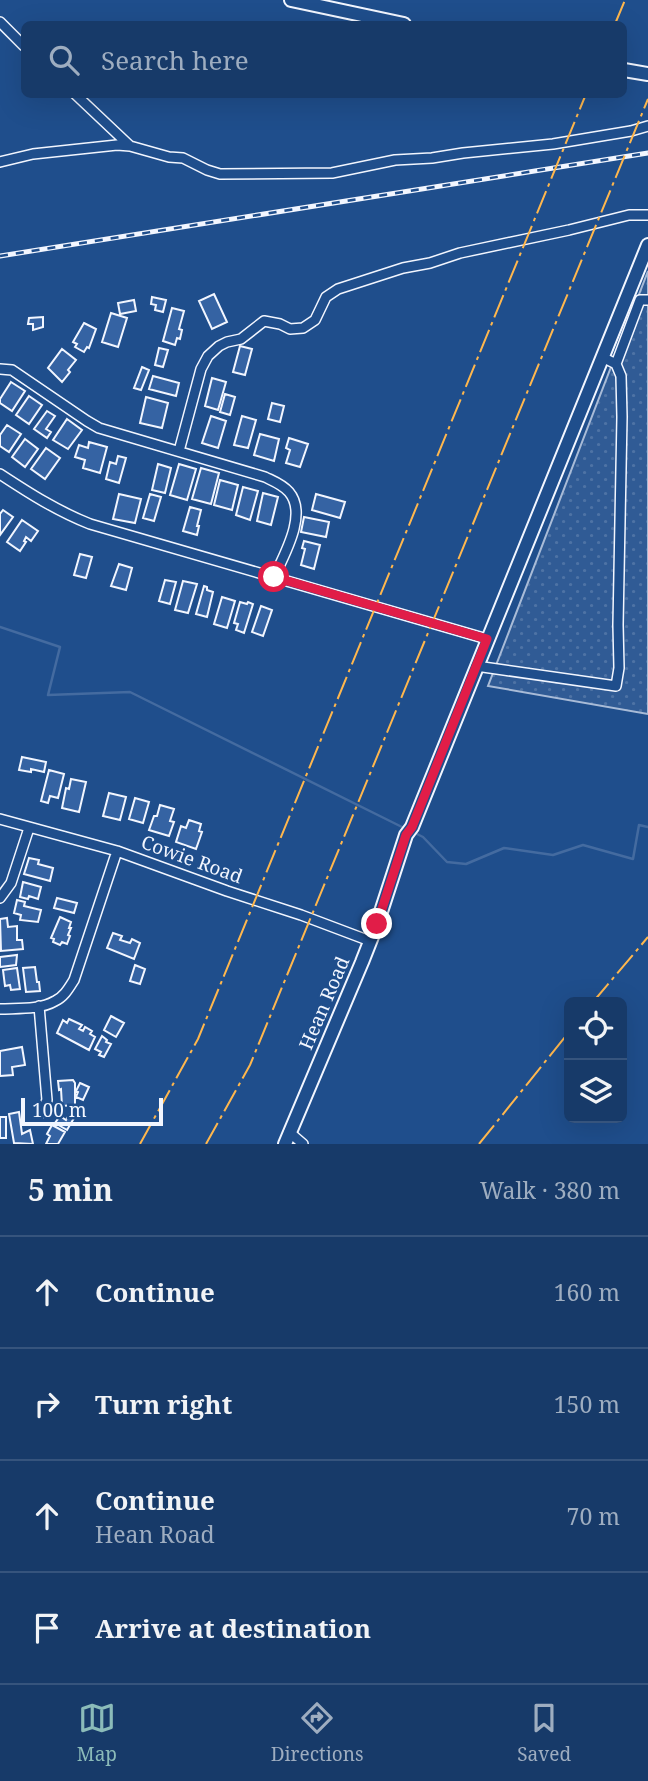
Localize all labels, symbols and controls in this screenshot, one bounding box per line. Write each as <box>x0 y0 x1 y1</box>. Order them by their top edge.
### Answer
search box <box>21 21 627 98</box>
icon: search <box>45 41 83 79</box>
text: Search here <box>101 42 249 78</box>
route start <box>258 561 289 592</box>
street label: Cowie Road <box>138 829 247 889</box>
route end <box>361 908 392 939</box>
street label: Hean Road <box>293 952 355 1054</box>
map controls <box>564 997 627 1123</box>
button: locate <box>564 997 627 1060</box>
button: layers <box>564 1060 627 1123</box>
scale bar <box>21 1095 163 1127</box>
text: 100 m <box>32 1097 87 1123</box>
text: 5 min <box>28 1169 113 1210</box>
text: Walk · 380 m <box>480 1174 620 1206</box>
icon: ahead <box>28 1273 66 1311</box>
text: Continue <box>95 1274 215 1310</box>
text: 160 m <box>554 1276 620 1308</box>
icon: right <box>28 1385 66 1423</box>
text: Turn right <box>95 1386 232 1422</box>
text: 150 m <box>554 1388 620 1420</box>
text: Continue <box>95 1482 215 1518</box>
icon: ahead <box>28 1497 66 1535</box>
text: 70 m <box>567 1500 620 1532</box>
text: Hean Road <box>95 1518 215 1550</box>
icon: arrive <box>28 1609 66 1647</box>
text: Arrive at destination <box>95 1610 371 1646</box>
tab: Map <box>77 1699 117 1767</box>
tab: Directions <box>271 1699 364 1767</box>
tab: Saved <box>517 1699 571 1767</box>

